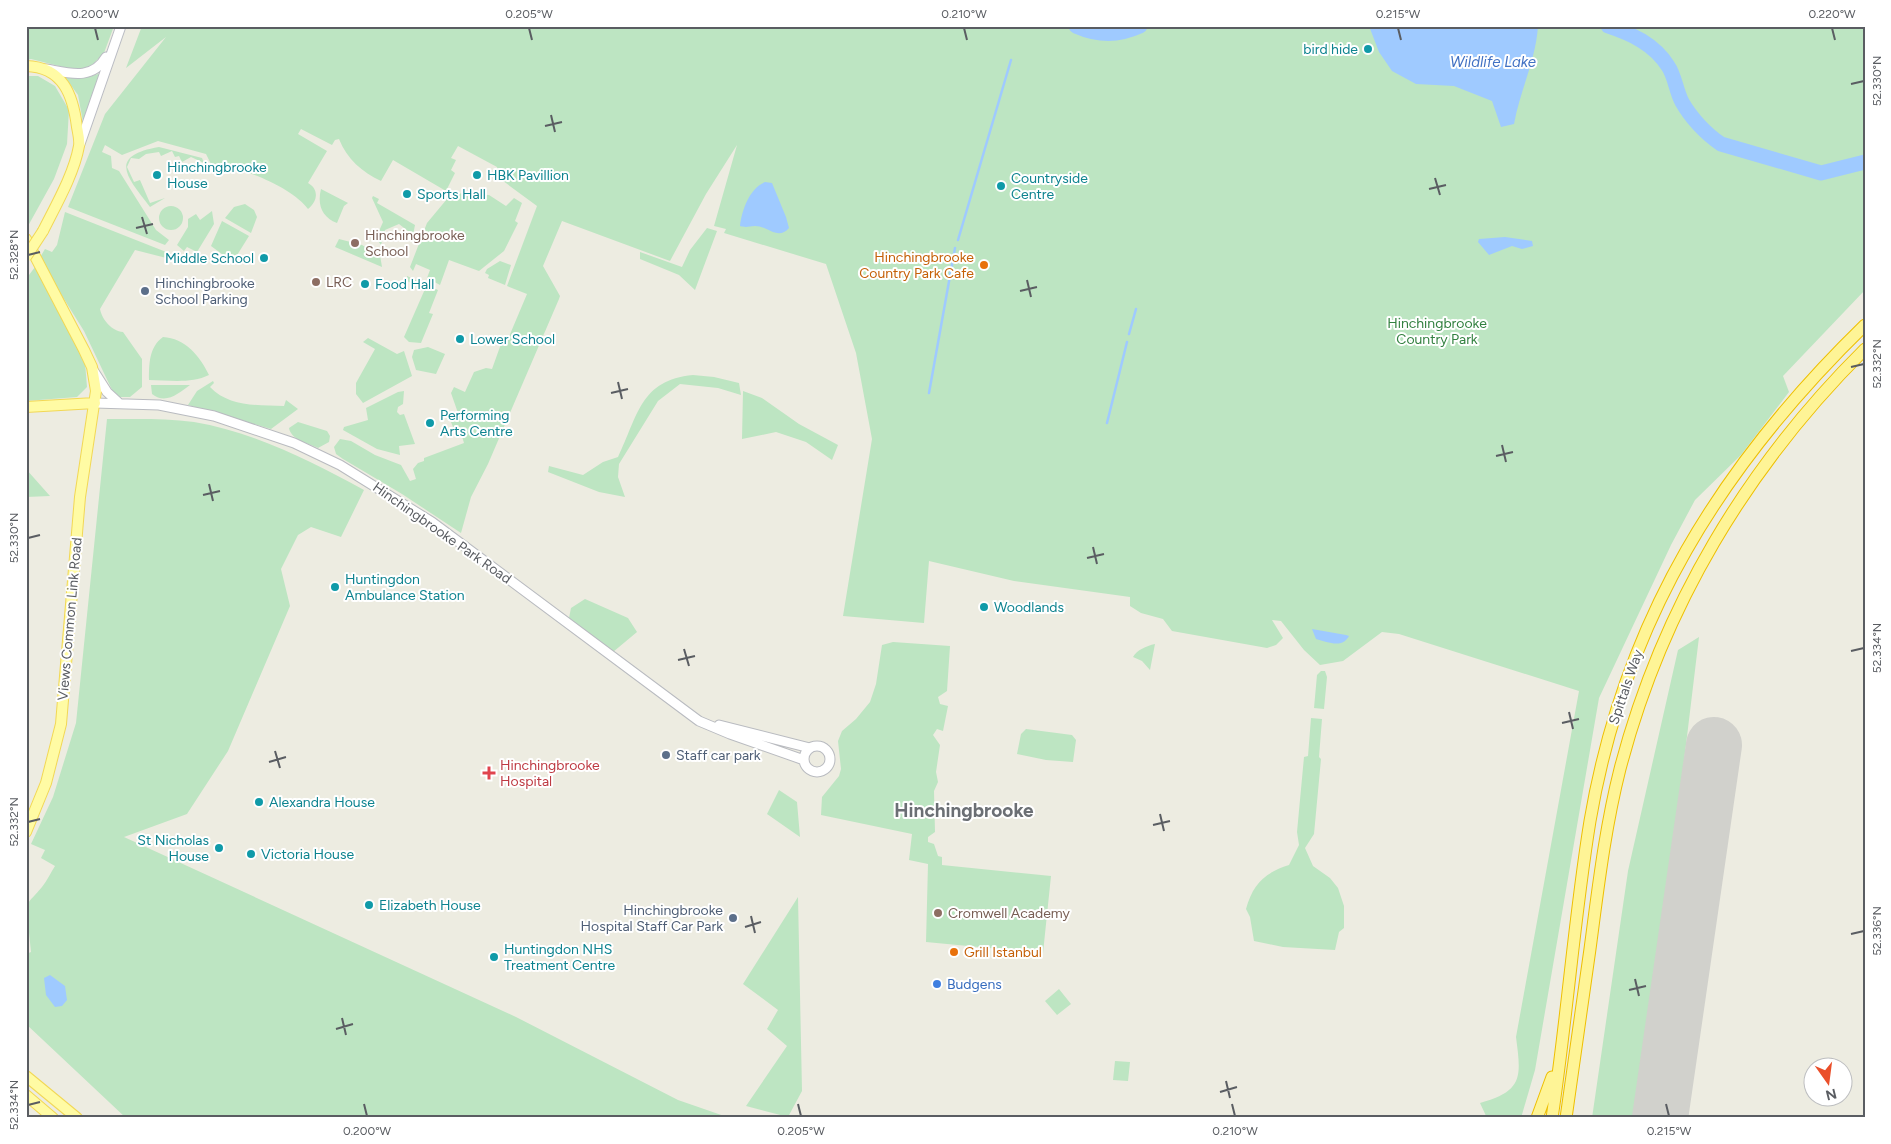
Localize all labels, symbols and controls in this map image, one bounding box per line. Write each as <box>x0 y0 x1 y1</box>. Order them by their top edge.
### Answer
text: 0.200°W <box>71 7 120 21</box>
text: 0.205°W <box>505 7 553 21</box>
text: 0.210°W <box>941 7 987 21</box>
text: 0.215°W <box>1376 7 1421 21</box>
text: 0.220°W <box>1808 7 1856 21</box>
place label: bird hide <box>1303 41 1358 58</box>
marker: bird hide <box>1362 43 1374 55</box>
water label: Wildlife Lake <box>1450 53 1536 71</box>
text: 52.330°N <box>1870 56 1884 106</box>
place label: Hinchingbrooke House <box>167 159 267 192</box>
place label: HBK Pavillion <box>487 167 569 184</box>
marker: Hinchingbrooke House <box>151 169 163 181</box>
marker: HBK Pavillion <box>471 169 483 181</box>
place label: Countryside Centre <box>1011 170 1088 203</box>
marker: Countryside Centre <box>995 180 1007 192</box>
place label: Sports Hall <box>417 186 486 203</box>
marker: Sports Hall <box>401 188 413 200</box>
place label: Hinchingbrooke School <box>365 227 465 260</box>
text: 52.328°N <box>7 230 21 280</box>
marker: Hinchingbrooke School <box>349 237 361 249</box>
place label: Hinchingbrooke Country Park Cafe <box>859 249 974 282</box>
place label: Middle School <box>165 250 254 267</box>
marker: Middle School <box>258 252 270 264</box>
marker: Hinchingbrooke Country Park Cafe <box>978 259 990 271</box>
place label: LRC <box>326 274 352 291</box>
place label: Hinchingbrooke School Parking <box>155 275 255 308</box>
marker: LRC <box>310 276 322 288</box>
place label: Food Hall <box>375 276 434 293</box>
marker: Food Hall <box>359 278 371 290</box>
marker: Hinchingbrooke School Parking <box>139 285 151 297</box>
park label: Hinchingbrooke Country Park <box>1387 315 1487 348</box>
place label: Lower School <box>470 331 555 348</box>
marker: Lower School <box>454 333 466 345</box>
text: 52.332°N <box>1870 339 1884 389</box>
place label: Performing Arts Centre <box>440 407 513 440</box>
marker: Performing Arts Centre <box>424 417 436 429</box>
street label: Hinchingbrooke Park Road <box>369 479 515 587</box>
text: 52.330°N <box>7 513 21 563</box>
street label: Views Common Link Road <box>54 537 86 701</box>
place label: Huntingdon Ambulance Station <box>345 571 465 604</box>
marker: Huntingdon Ambulance Station <box>329 581 341 593</box>
place label: Woodlands <box>994 599 1064 616</box>
marker: Woodlands <box>978 601 990 613</box>
text: 52.334°N <box>1870 623 1884 673</box>
street label: Spittals Way <box>1605 647 1647 727</box>
place label: Staff car park <box>676 747 761 764</box>
marker: Staff car park <box>660 749 672 761</box>
place label: Hinchingbrooke Hospital <box>500 757 600 790</box>
marker: Hinchingbrooke Hospital <box>482 766 496 780</box>
place label: Alexandra House <box>269 794 375 811</box>
marker: Alexandra House <box>253 796 265 808</box>
text: 52.332°N <box>7 797 21 847</box>
district label: Hinchingbrooke <box>894 799 1034 822</box>
place label: St Nicholas House <box>137 832 209 865</box>
marker: St Nicholas House <box>213 842 225 854</box>
place label: Victoria House <box>261 846 354 863</box>
marker: Victoria House <box>245 848 257 860</box>
place label: Elizabeth House <box>379 897 481 914</box>
marker: Elizabeth House <box>363 899 375 911</box>
place label: Hinchingbrooke Hospital Staff Car Park <box>581 902 723 935</box>
place label: Cromwell Academy <box>948 905 1071 922</box>
text: 52.336°N <box>1870 906 1884 956</box>
marker: Cromwell Academy <box>932 907 944 919</box>
marker: Hinchingbrooke Hospital Staff Car Park <box>727 912 739 924</box>
place label: Huntingdon NHS Treatment Centre <box>504 941 616 974</box>
place label: Grill Istanbul <box>964 944 1042 961</box>
marker: Grill Istanbul <box>948 946 960 958</box>
marker: Huntingdon NHS Treatment Centre <box>488 951 500 963</box>
place label: Budgens <box>947 976 1002 993</box>
marker: Budgens <box>931 978 943 990</box>
north arrow <box>1804 1056 1854 1106</box>
text: 52.334°N <box>7 1080 21 1130</box>
text: N <box>1824 1085 1838 1104</box>
text: 0.200°W <box>343 1124 392 1138</box>
text: 0.205°W <box>777 1124 825 1138</box>
text: 0.210°W <box>1212 1124 1258 1138</box>
text: 0.215°W <box>1647 1124 1692 1138</box>

